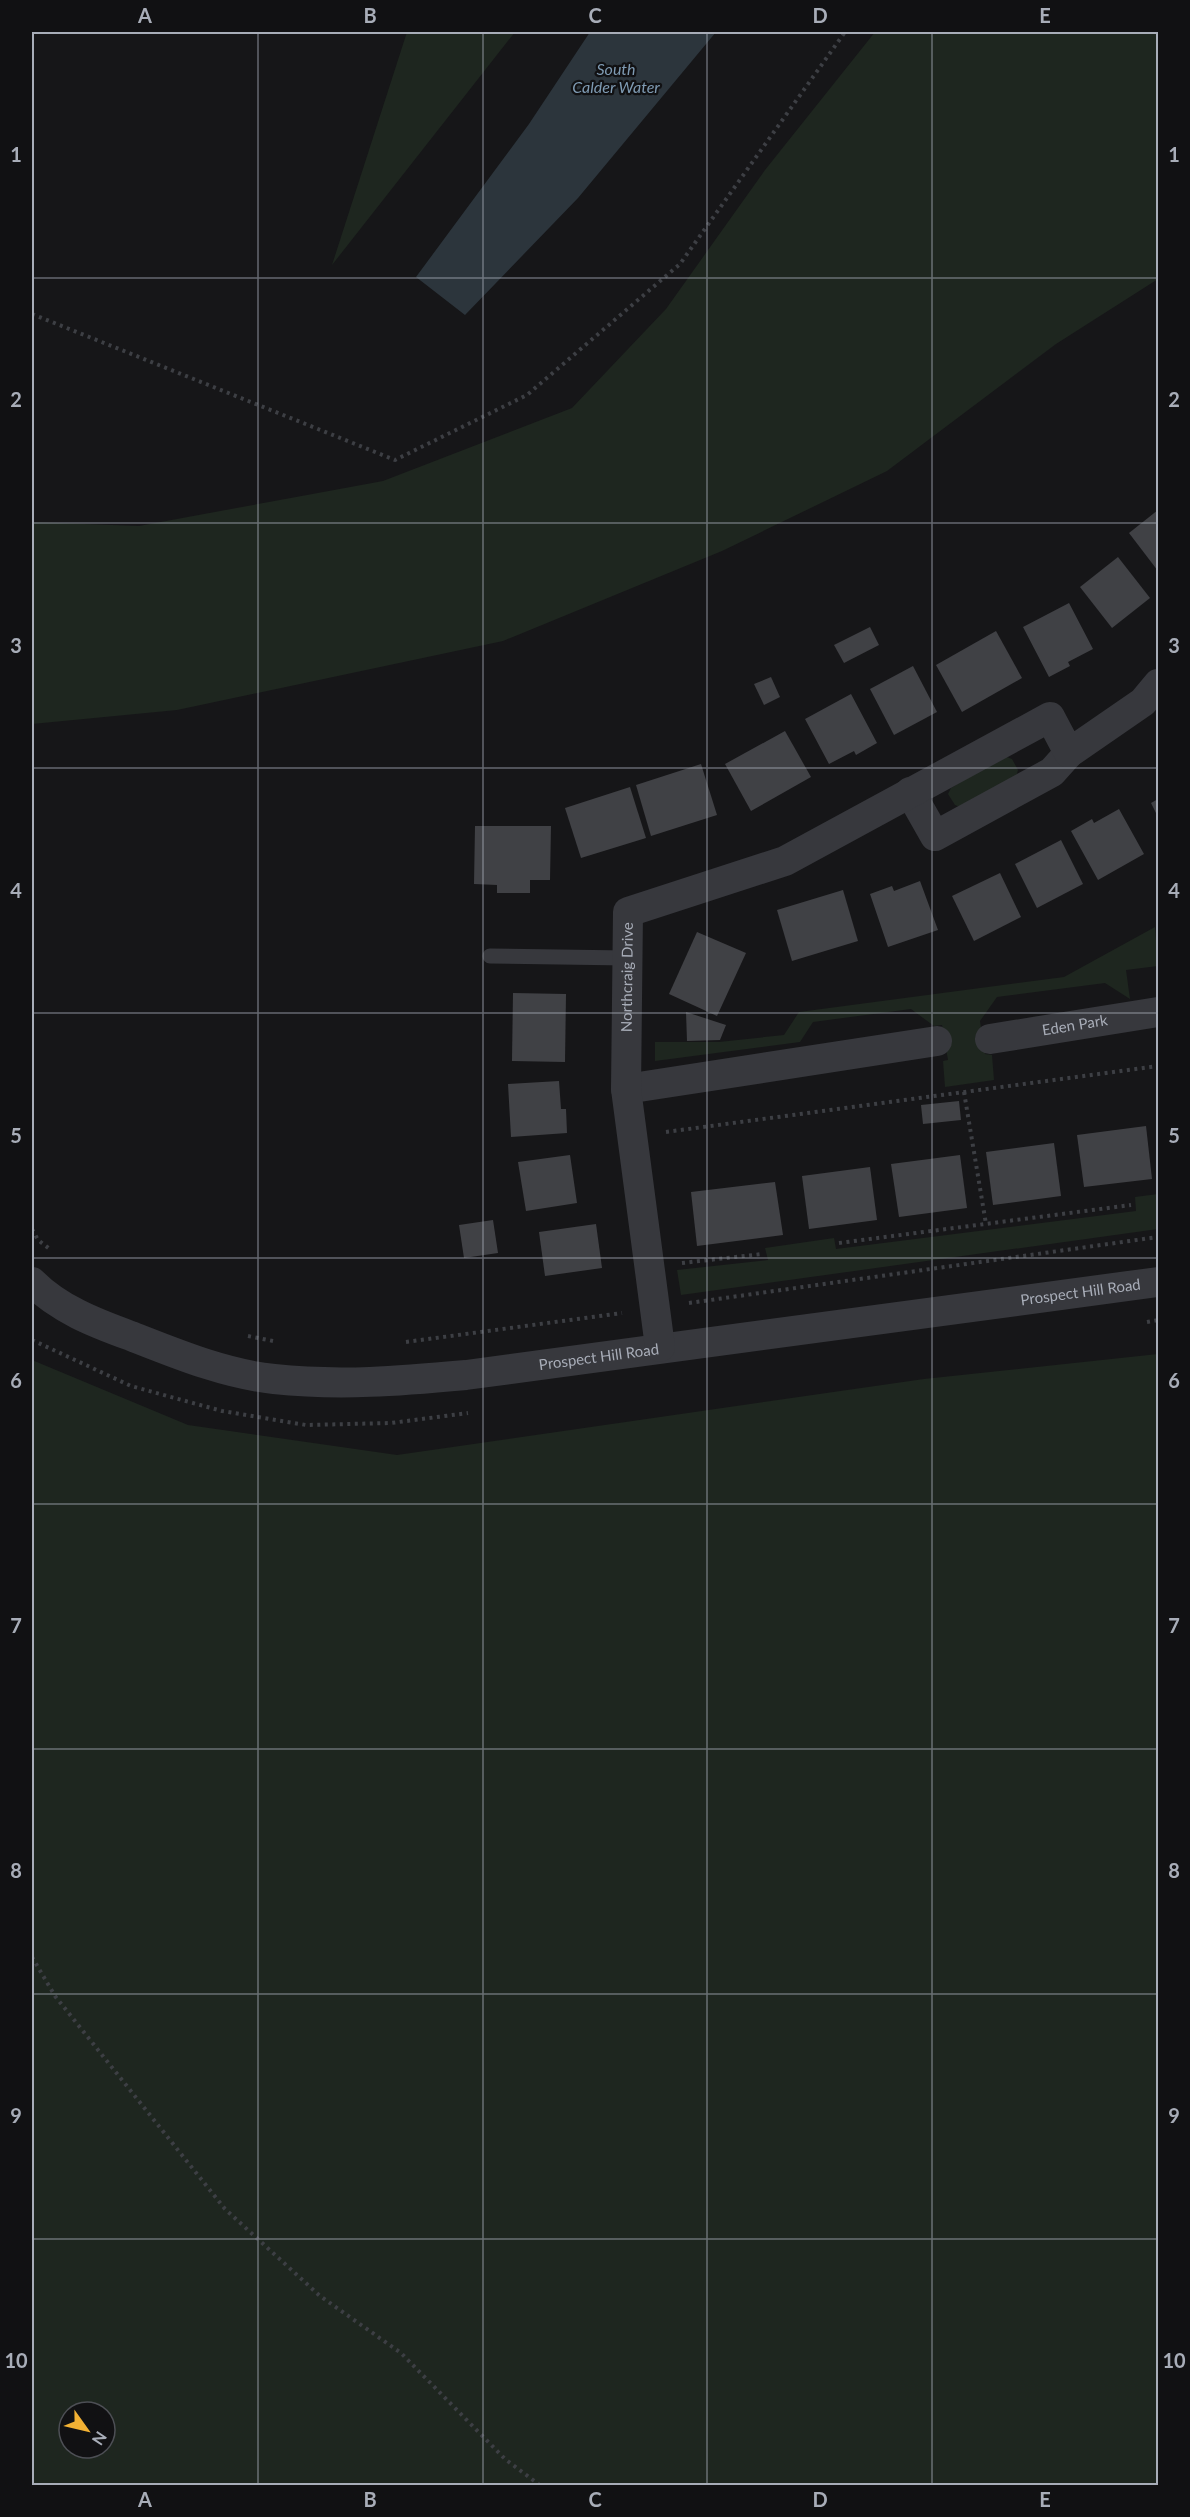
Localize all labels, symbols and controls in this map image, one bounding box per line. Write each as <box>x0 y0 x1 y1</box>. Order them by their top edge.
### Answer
text: A <box>137 3 152 27</box>
text: B <box>363 3 377 27</box>
text: C <box>588 3 602 27</box>
text: D <box>812 3 828 27</box>
text: E <box>1039 3 1051 27</box>
water label: South Calder Water <box>572 59 660 96</box>
text: 1 <box>10 142 22 166</box>
text: 1 <box>1168 142 1180 166</box>
text: 2 <box>10 387 22 411</box>
text: 2 <box>1168 387 1180 411</box>
text: 3 <box>10 633 22 657</box>
text: 3 <box>1168 633 1180 657</box>
text: 4 <box>10 878 22 902</box>
text: 4 <box>1168 878 1180 902</box>
street label: Northcraig Drive <box>617 922 636 1032</box>
street label: Eden Park <box>1041 1010 1109 1039</box>
text: 5 <box>10 1123 22 1147</box>
text: 5 <box>1168 1123 1180 1147</box>
street label: Prospect Hill Road <box>1019 1274 1142 1308</box>
street label: Prospect Hill Road <box>538 1339 660 1373</box>
text: 6 <box>10 1368 22 1392</box>
text: 6 <box>1168 1368 1180 1392</box>
text: 7 <box>10 1613 22 1637</box>
text: 7 <box>1168 1613 1180 1637</box>
text: 8 <box>10 1858 22 1882</box>
text: 8 <box>1168 1858 1180 1882</box>
text: 9 <box>10 2103 22 2127</box>
text: 9 <box>1168 2103 1180 2127</box>
text: 10 <box>4 2348 28 2372</box>
text: 10 <box>1162 2348 1186 2372</box>
north arrow <box>57 2400 117 2460</box>
text: N <box>89 2428 111 2449</box>
text: A <box>137 2487 152 2511</box>
text: B <box>363 2487 377 2511</box>
text: C <box>588 2487 602 2511</box>
text: D <box>812 2487 828 2511</box>
text: E <box>1039 2487 1051 2511</box>

